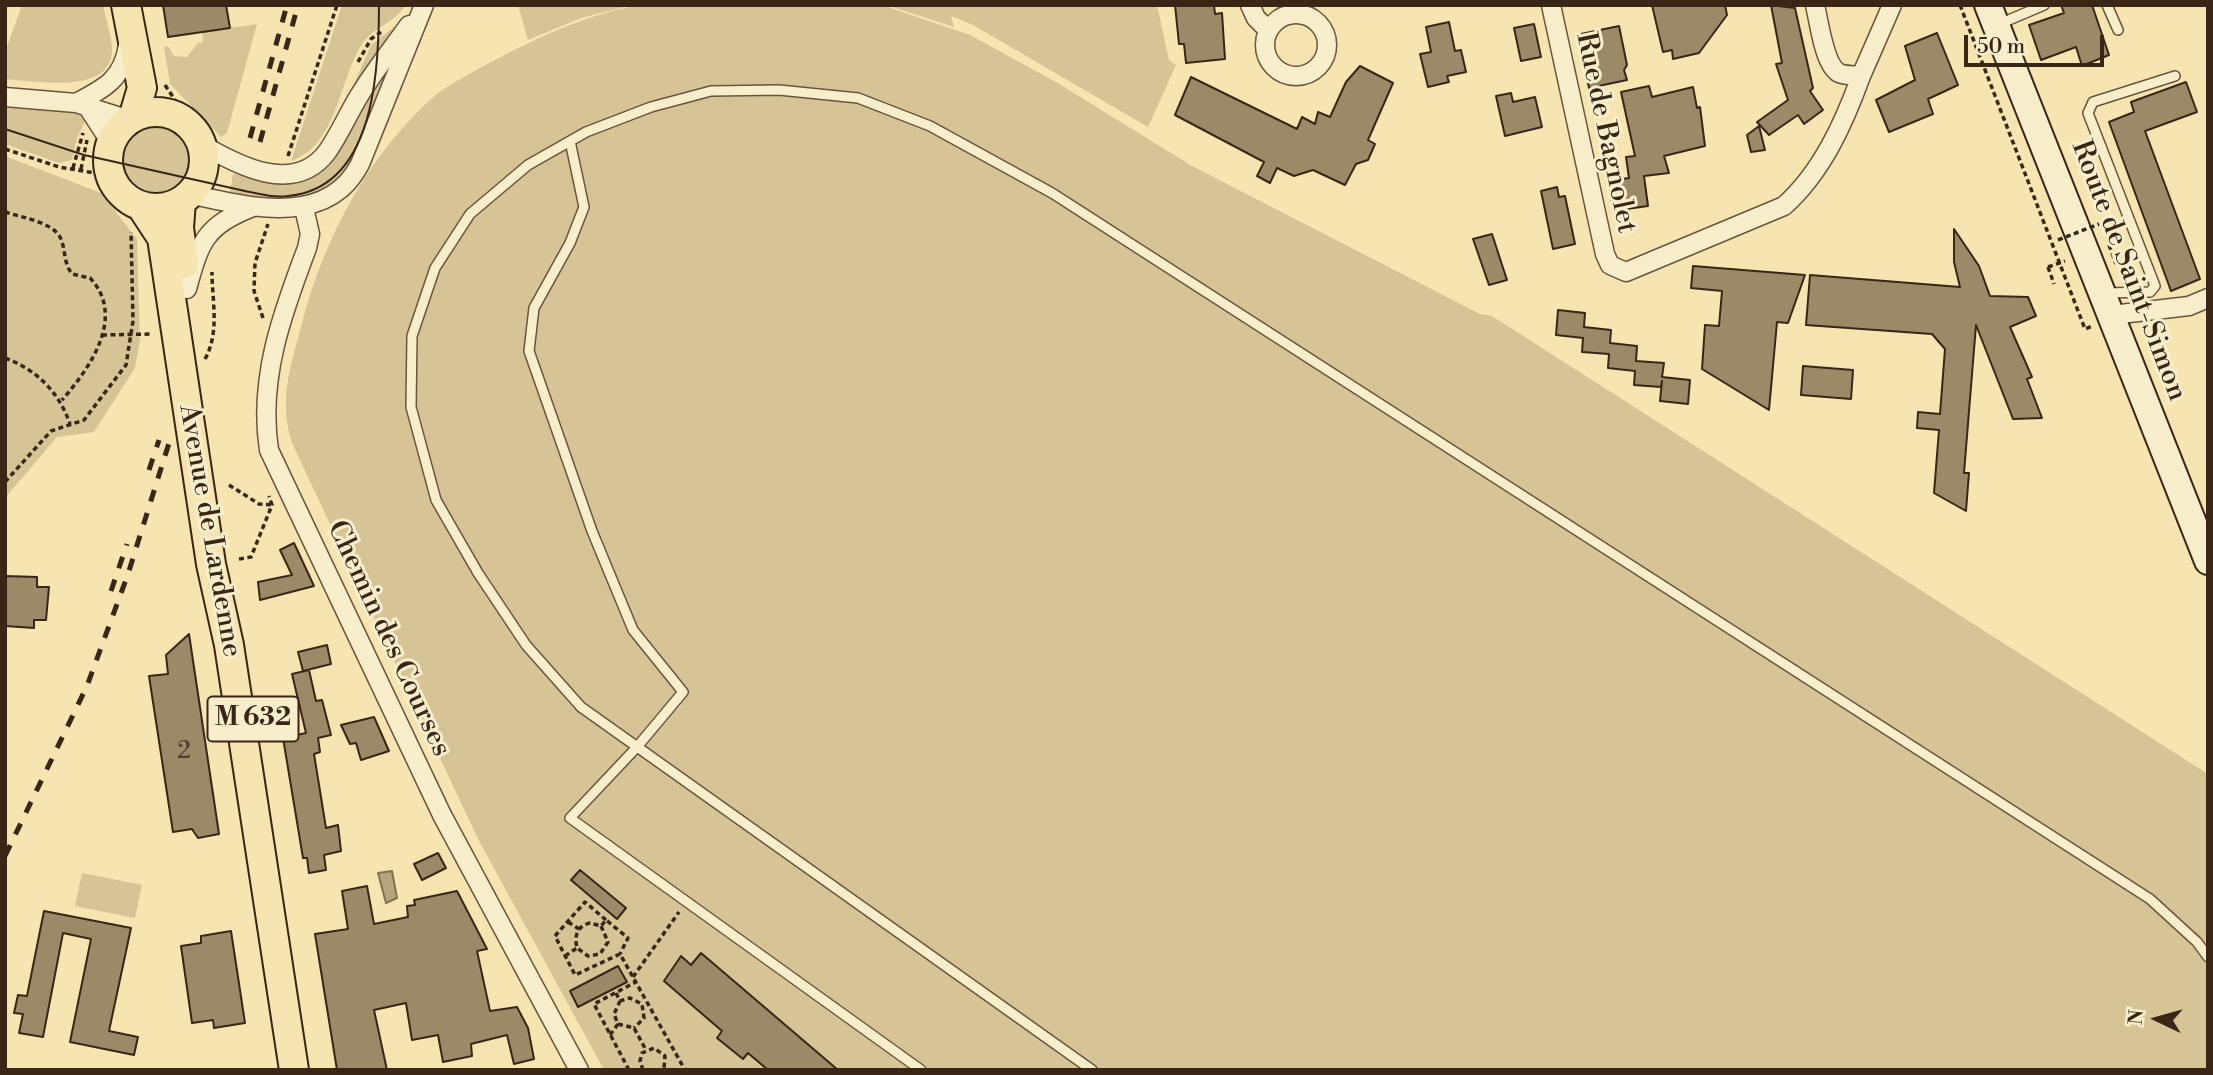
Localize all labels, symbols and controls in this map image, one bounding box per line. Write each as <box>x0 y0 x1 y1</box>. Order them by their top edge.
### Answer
scale bar <box>1968 21 2108 65</box>
street label: Rue de Bagnolet <box>1567 30 1643 236</box>
text: 50 m <box>1977 34 2025 60</box>
street label: Route de Saint-Simon <box>2063 136 2193 406</box>
street label: Avenue de Lardenne <box>170 402 248 660</box>
street label: Chemin des Courses <box>319 516 457 762</box>
road number: M 632 <box>208 696 298 741</box>
house number: 2 <box>177 738 191 766</box>
north arrow <box>2122 984 2192 1054</box>
text: N <box>2123 1009 2149 1026</box>

